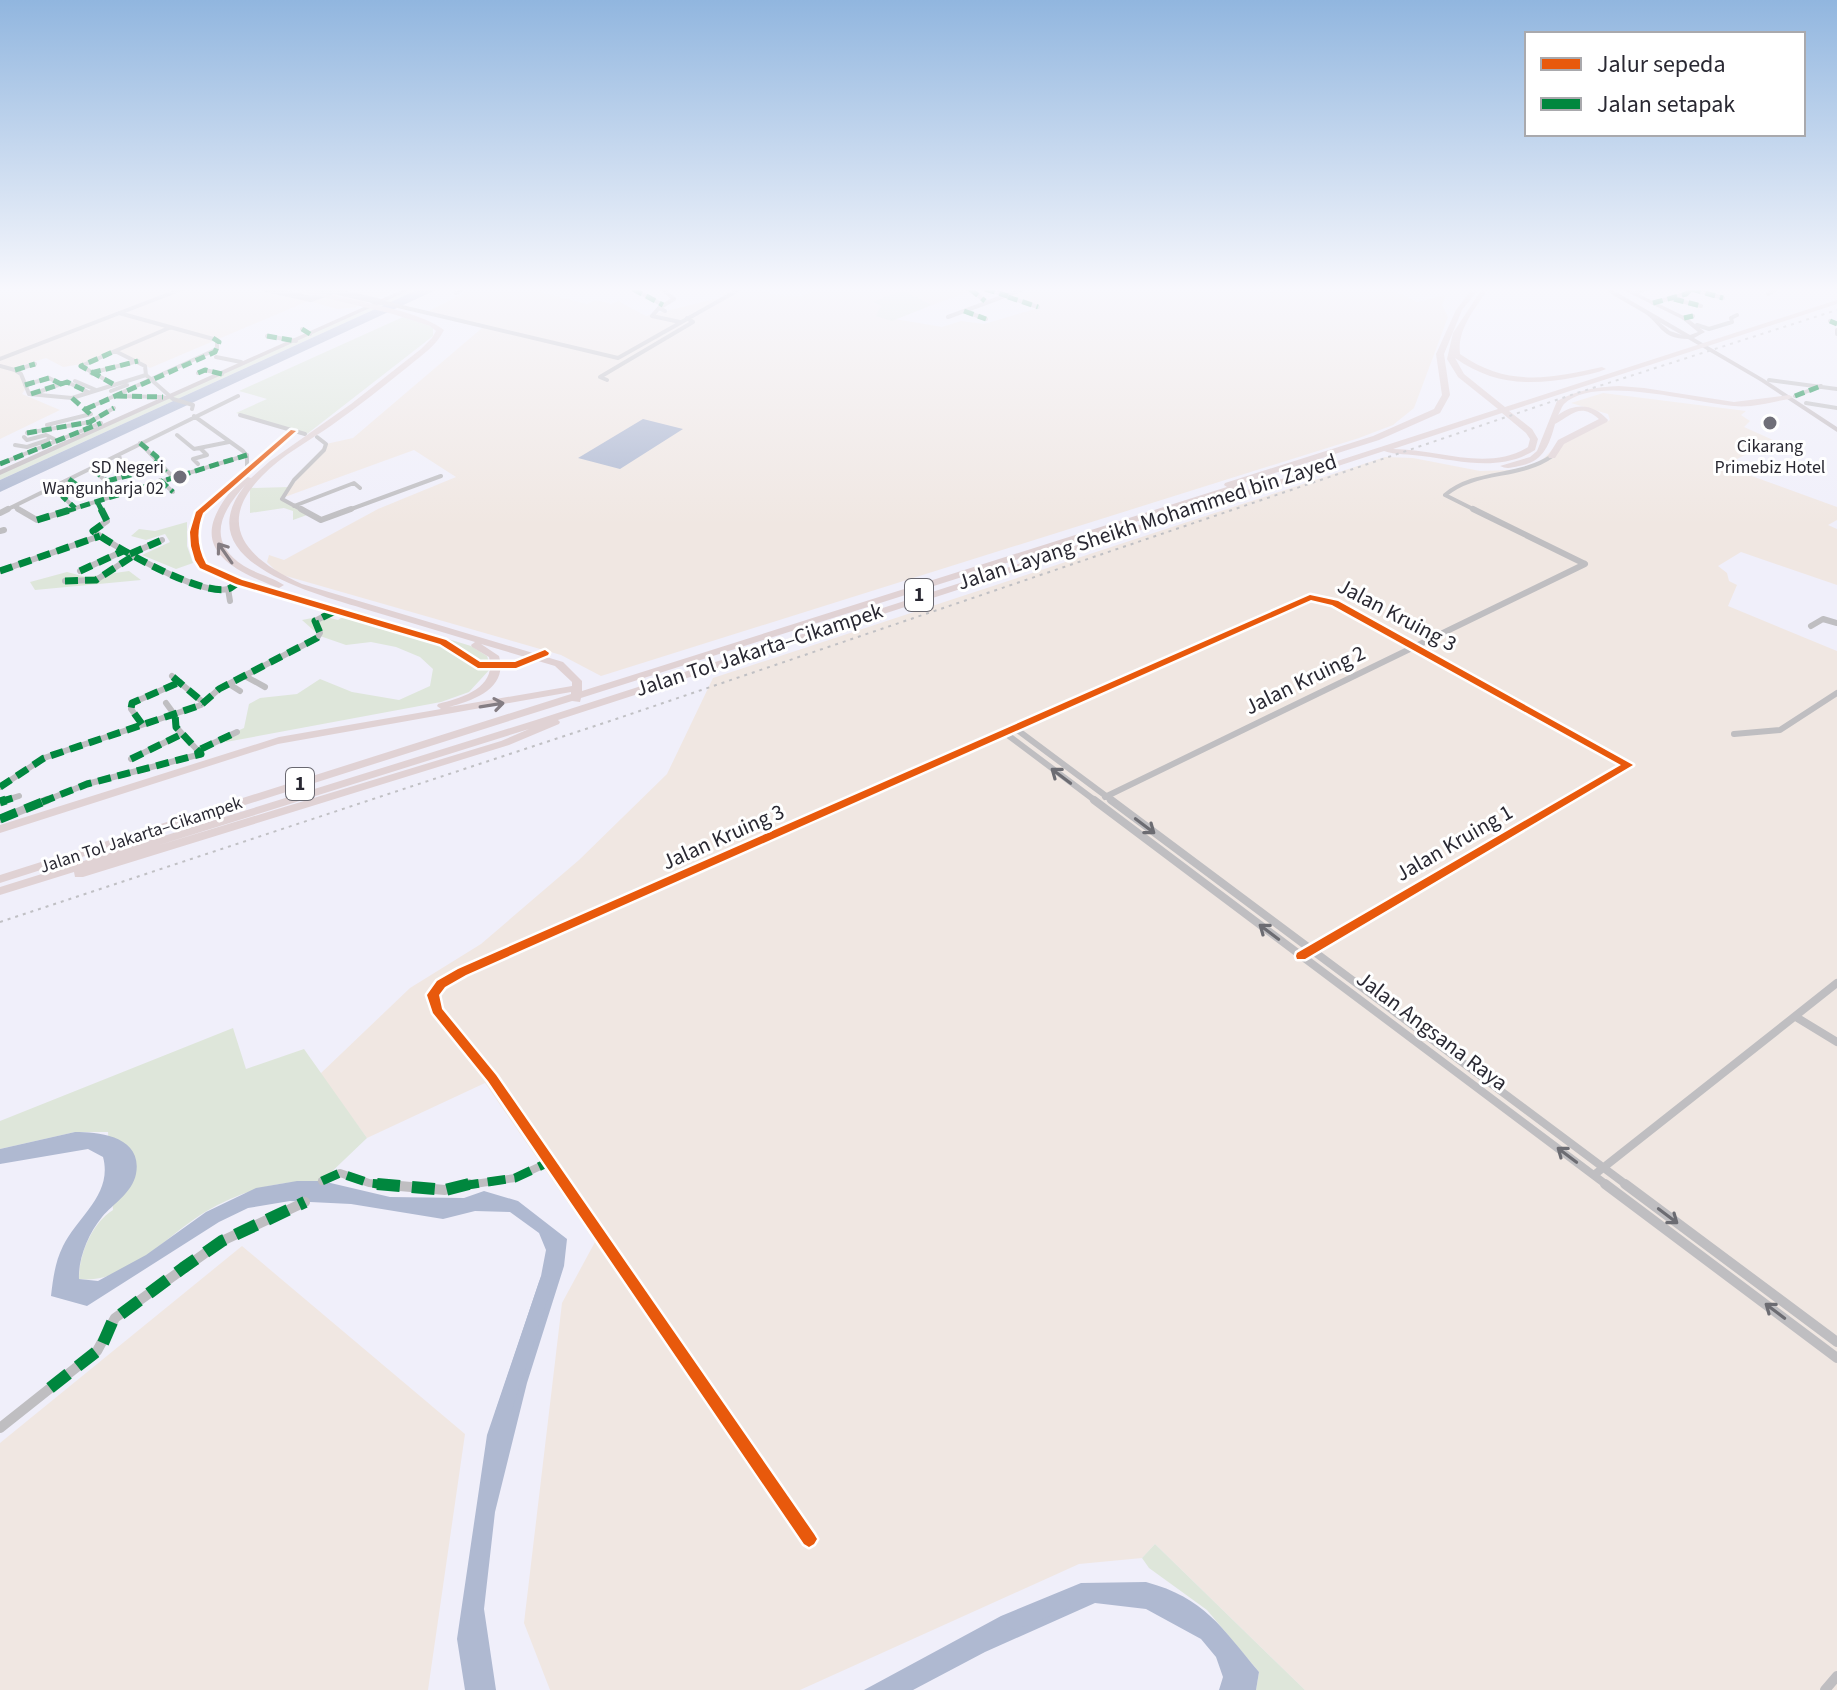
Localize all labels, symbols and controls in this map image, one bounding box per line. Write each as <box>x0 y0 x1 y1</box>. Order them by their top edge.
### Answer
legend <box>1525 32 1805 136</box>
text: Jalur sepeda <box>1597 47 1726 82</box>
text: Jalan setapak <box>1597 87 1735 122</box>
marker: Cikarang Primebiz Hotel <box>1761 414 1779 432</box>
place label: Cikarang Primebiz Hotel <box>1715 434 1825 480</box>
street label: Jalan Layang Sheikh Mohammed bin Zayed <box>953 445 1341 599</box>
place label: SD Negeri Wangunharja 02 <box>42 455 164 501</box>
marker: SD Negeri Wangunharja 02 <box>171 468 189 486</box>
one-way arrow <box>217 543 233 565</box>
street label: Jalan Kruing 3 <box>1332 570 1462 660</box>
road number: 1 <box>905 579 933 611</box>
street label: Jalan Tol Jakarta–Cikampek <box>631 595 887 705</box>
street label: Jalan Kruing 2 <box>1239 637 1371 723</box>
one-way arrow <box>479 697 504 712</box>
one-way arrow <box>1051 767 1072 784</box>
road number: 1 <box>286 768 314 800</box>
street label: Jalan Tol Jakarta–Cikampek <box>37 790 246 880</box>
street label: Jalan Kruing 3 <box>657 796 789 878</box>
street label: Jalan Kruing 1 <box>1389 796 1519 890</box>
one-way arrow <box>1134 817 1156 834</box>
one-way arrow <box>1259 923 1280 940</box>
street label: Jalan Angsana Raya <box>1350 963 1514 1099</box>
one-way arrow <box>1556 1146 1578 1163</box>
one-way arrow <box>1657 1207 1678 1224</box>
one-way arrow <box>1764 1302 1786 1319</box>

